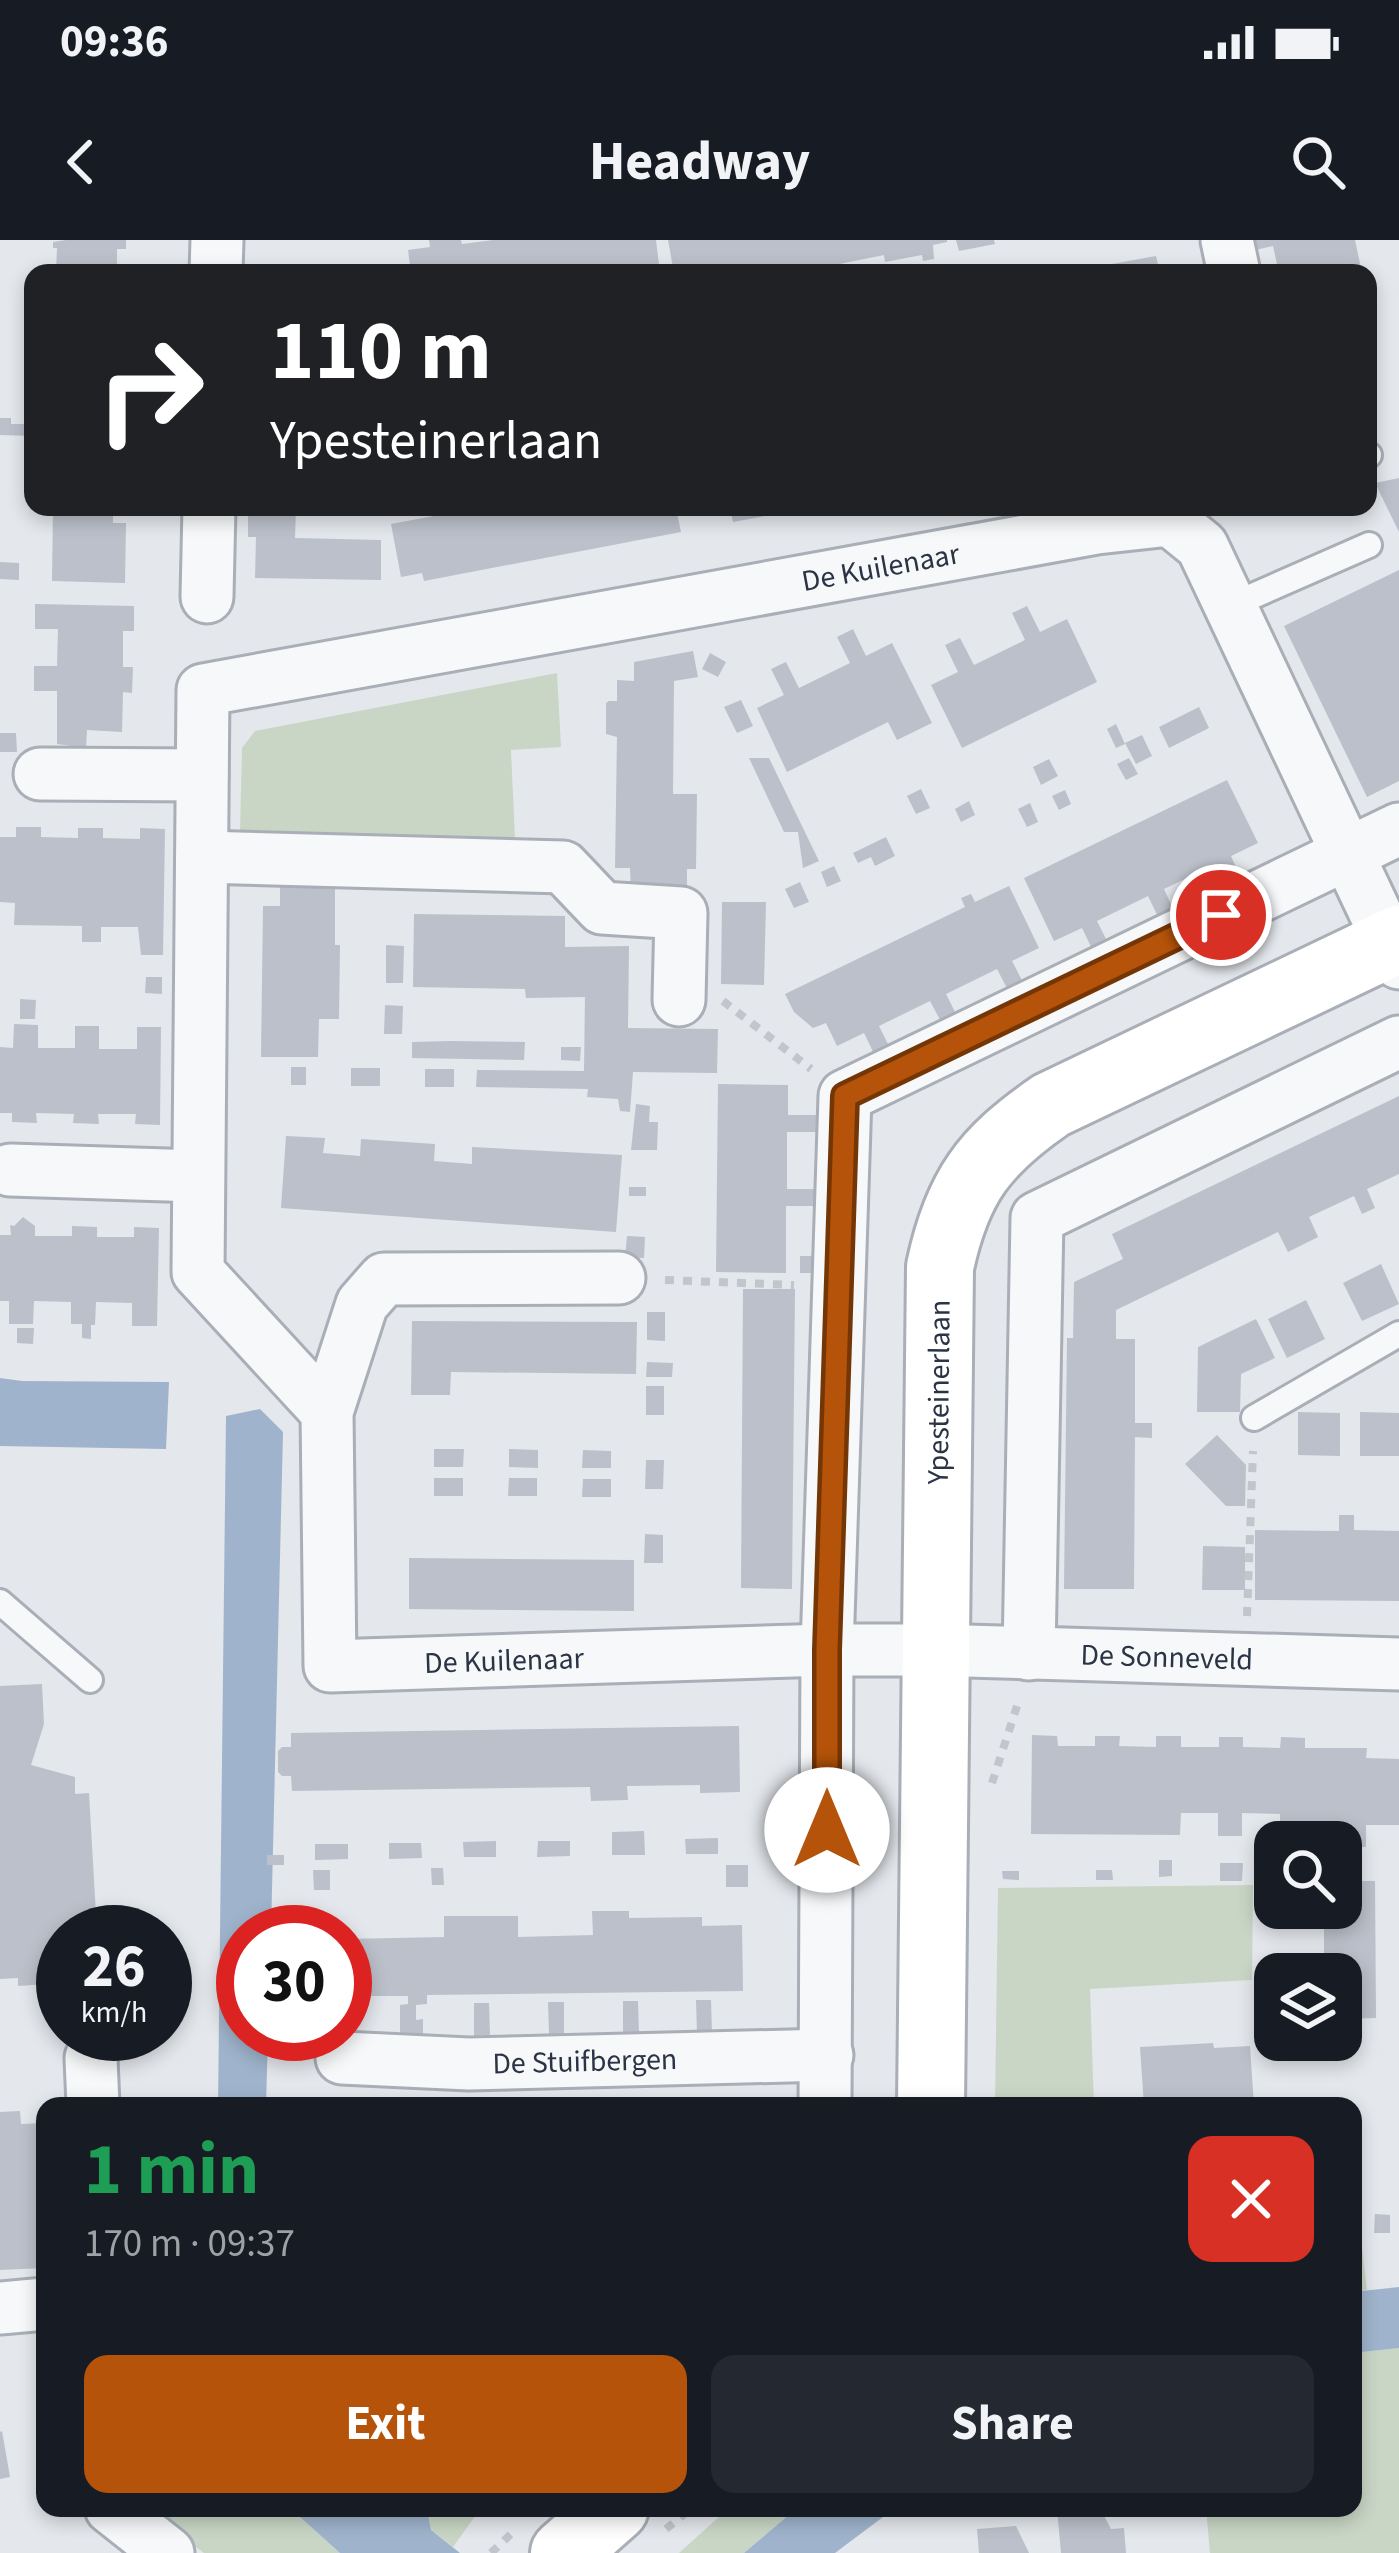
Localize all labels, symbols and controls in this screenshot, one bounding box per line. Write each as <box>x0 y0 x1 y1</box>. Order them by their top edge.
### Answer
text: 09:36 <box>60 10 169 74</box>
text: Headway <box>589 124 810 201</box>
icon: back <box>48 129 114 195</box>
icon: search <box>1285 129 1351 195</box>
text: 110 m <box>270 292 492 412</box>
icon: right <box>72 312 228 468</box>
text: Ypesteinerlaan <box>270 403 602 480</box>
street label: De Kuilenaar <box>798 532 964 603</box>
pin <box>1170 864 1272 966</box>
icon: arrive <box>1188 882 1254 948</box>
street label: Ypesteinerlaan <box>916 1299 961 1486</box>
street label: De Sonneveld <box>1080 1633 1254 1681</box>
street label: De Kuilenaar <box>424 1636 585 1684</box>
position arrow <box>764 1767 890 1893</box>
map controls <box>1254 1821 1362 2061</box>
button: search <box>1254 1821 1362 1929</box>
speed limit sign: 30 <box>216 1905 372 2061</box>
text: 26 <box>82 1925 146 2010</box>
button: layers <box>1254 1953 1362 2061</box>
text: km/h <box>81 1991 147 2034</box>
street label: De Stuifbergen <box>492 2037 678 2085</box>
text: 1 min <box>84 2119 259 2222</box>
button: close <box>1188 2136 1314 2262</box>
text: 170 m · 09:37 <box>84 2216 295 2272</box>
button: Exit <box>84 2355 687 2493</box>
button: Share <box>711 2355 1314 2493</box>

